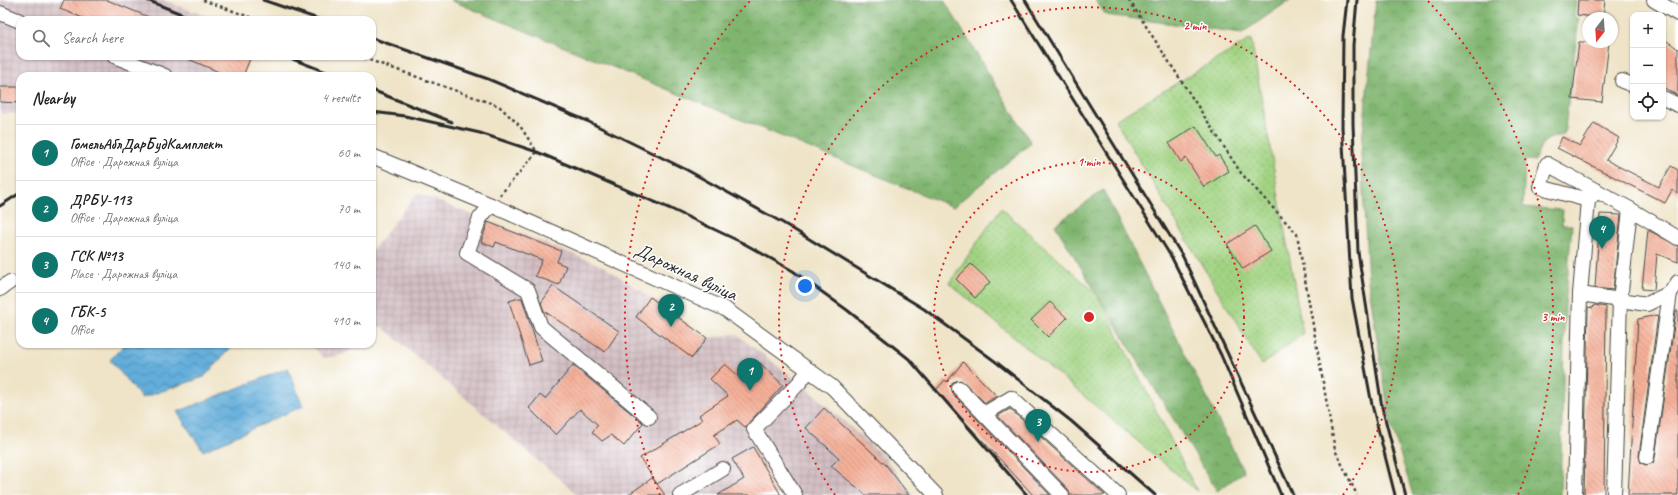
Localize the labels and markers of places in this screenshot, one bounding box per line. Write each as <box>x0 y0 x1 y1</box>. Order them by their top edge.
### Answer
pin: 4 <box>1589 216 1615 249</box>
pin: 2 <box>658 294 684 327</box>
centre of rings <box>1082 310 1096 324</box>
pin: 1 <box>737 358 763 391</box>
pin: 3 <box>1025 409 1051 442</box>

